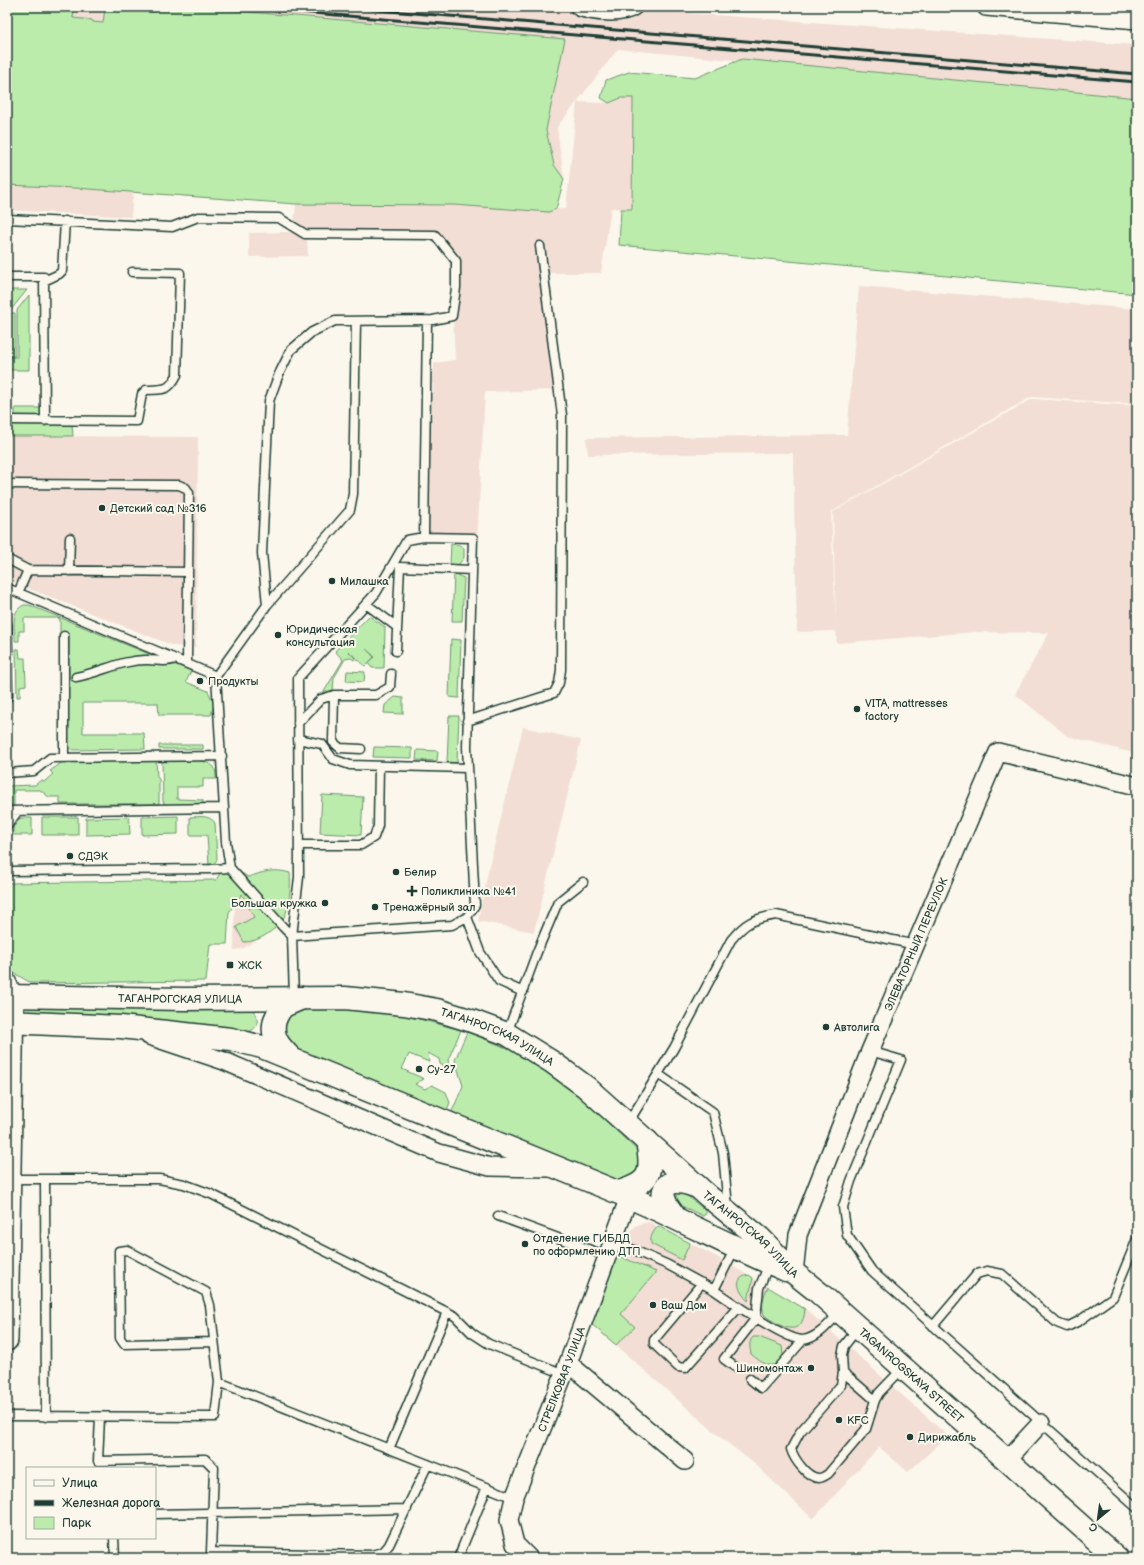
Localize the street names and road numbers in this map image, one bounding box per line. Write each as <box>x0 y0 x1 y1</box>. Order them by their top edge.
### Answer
street label: ЭЛЕВАТОРНЫЙ ПЕРЕУЛОК <box>881 875 950 1013</box>
street label: ТАГАНРОГСКАЯ УЛИЦА <box>118 991 242 1006</box>
street label: ТАГАНРОГСКАЯ УЛИЦА <box>439 1005 557 1068</box>
street label: ТАГАНРОГСКАЯ УЛИЦА <box>700 1188 801 1280</box>
street label: СТРЕЛКОВАЯ УЛИЦА <box>535 1325 587 1434</box>
street label: TAGANROGSKAYA STREET <box>856 1325 967 1425</box>

